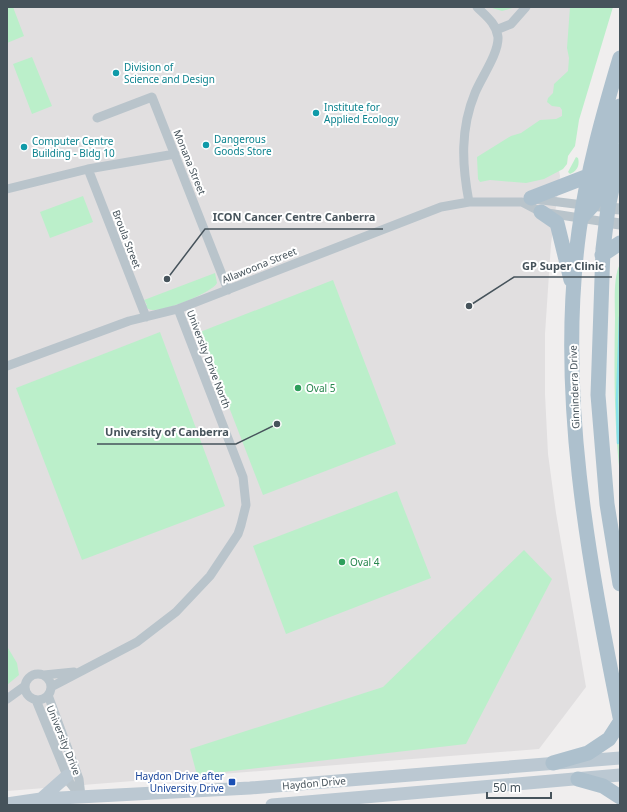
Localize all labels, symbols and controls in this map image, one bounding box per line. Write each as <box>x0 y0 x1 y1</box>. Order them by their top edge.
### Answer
place label: Division of Science and Design <box>124 60 215 86</box>
marker: Division of Science and Design <box>111 68 121 78</box>
place label: Institute for Applied Ecology <box>324 100 399 126</box>
marker: Institute for Applied Ecology <box>311 108 321 118</box>
street label: Monana Street <box>171 127 210 197</box>
place label: Dangerous Goods Store <box>214 132 272 158</box>
place label: Computer Centre Building - Bldg 10 <box>32 134 115 160</box>
marker: Dangerous Goods Store <box>201 140 211 150</box>
marker: Computer Centre Building - Bldg 10 <box>19 142 29 152</box>
callout: ICON Cancer Centre Canberra <box>205 206 383 229</box>
street label: Broula Street <box>109 208 145 271</box>
text: ICON Cancer Centre Canberra <box>213 209 375 224</box>
street label: Allawoona Street <box>220 243 299 286</box>
callout: GP Super Clinic <box>514 254 612 277</box>
text: GP Super Clinic <box>522 258 604 273</box>
street label: University Drive North <box>184 308 234 410</box>
street label: Ginninderra Drive <box>566 345 582 429</box>
place label: Oval 5 <box>306 381 336 395</box>
marker: Oval 5 <box>293 383 303 393</box>
callout: University of Canberra <box>97 421 236 444</box>
text: University of Canberra <box>105 424 229 439</box>
place label: Oval 4 <box>350 555 380 569</box>
marker: Oval 4 <box>337 557 347 567</box>
street label: University Drive <box>44 703 85 777</box>
place label: Haydon Drive after University Drive <box>135 769 224 795</box>
street label: Haydon Drive <box>282 773 347 793</box>
scale bar <box>487 774 551 800</box>
marker: Haydon Drive after University Drive <box>227 777 237 787</box>
text: 50 m <box>493 779 521 796</box>

